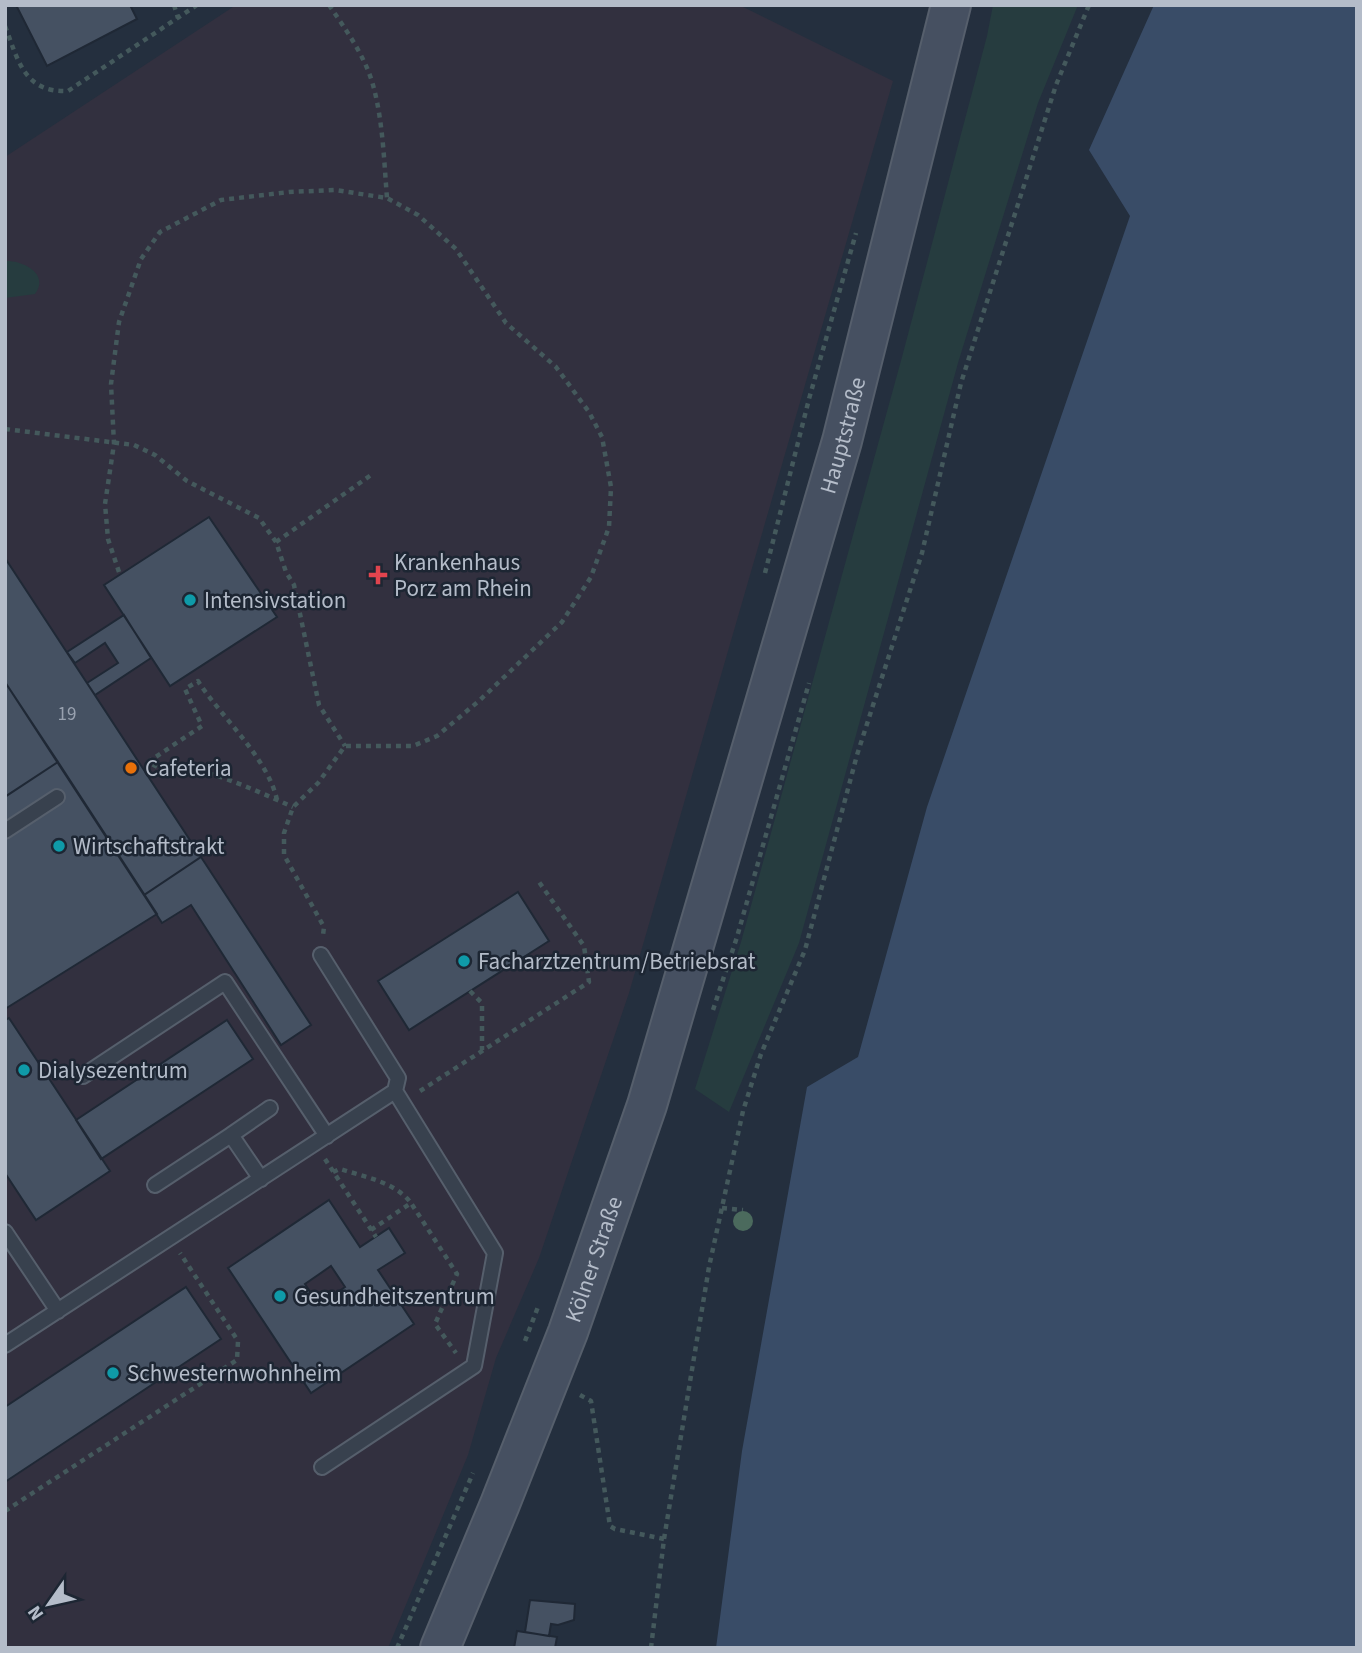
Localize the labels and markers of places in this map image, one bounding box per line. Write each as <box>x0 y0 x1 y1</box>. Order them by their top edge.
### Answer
place label: Krankenhaus Porz am Rhein <box>394 546 532 605</box>
marker: Krankenhaus Porz am Rhein <box>368 565 388 585</box>
place label: Intensivstation <box>204 584 346 617</box>
marker: Intensivstation <box>182 592 198 608</box>
place label: Cafeteria <box>145 752 232 785</box>
marker: Cafeteria <box>123 760 139 776</box>
place label: Wirtschaftstrakt <box>73 830 225 863</box>
marker: Wirtschaftstrakt <box>51 838 67 854</box>
place label: Facharztzentrum/Betriebsrat <box>478 945 756 978</box>
marker: Facharztzentrum/Betriebsrat <box>456 953 472 969</box>
place label: Dialysezentrum <box>38 1054 188 1087</box>
marker: Dialysezentrum <box>16 1062 32 1078</box>
place label: Gesundheitszentrum <box>294 1280 495 1313</box>
marker: Gesundheitszentrum <box>272 1288 288 1304</box>
place label: Schwesternwohnheim <box>127 1357 341 1390</box>
marker: Schwesternwohnheim <box>105 1365 121 1381</box>

